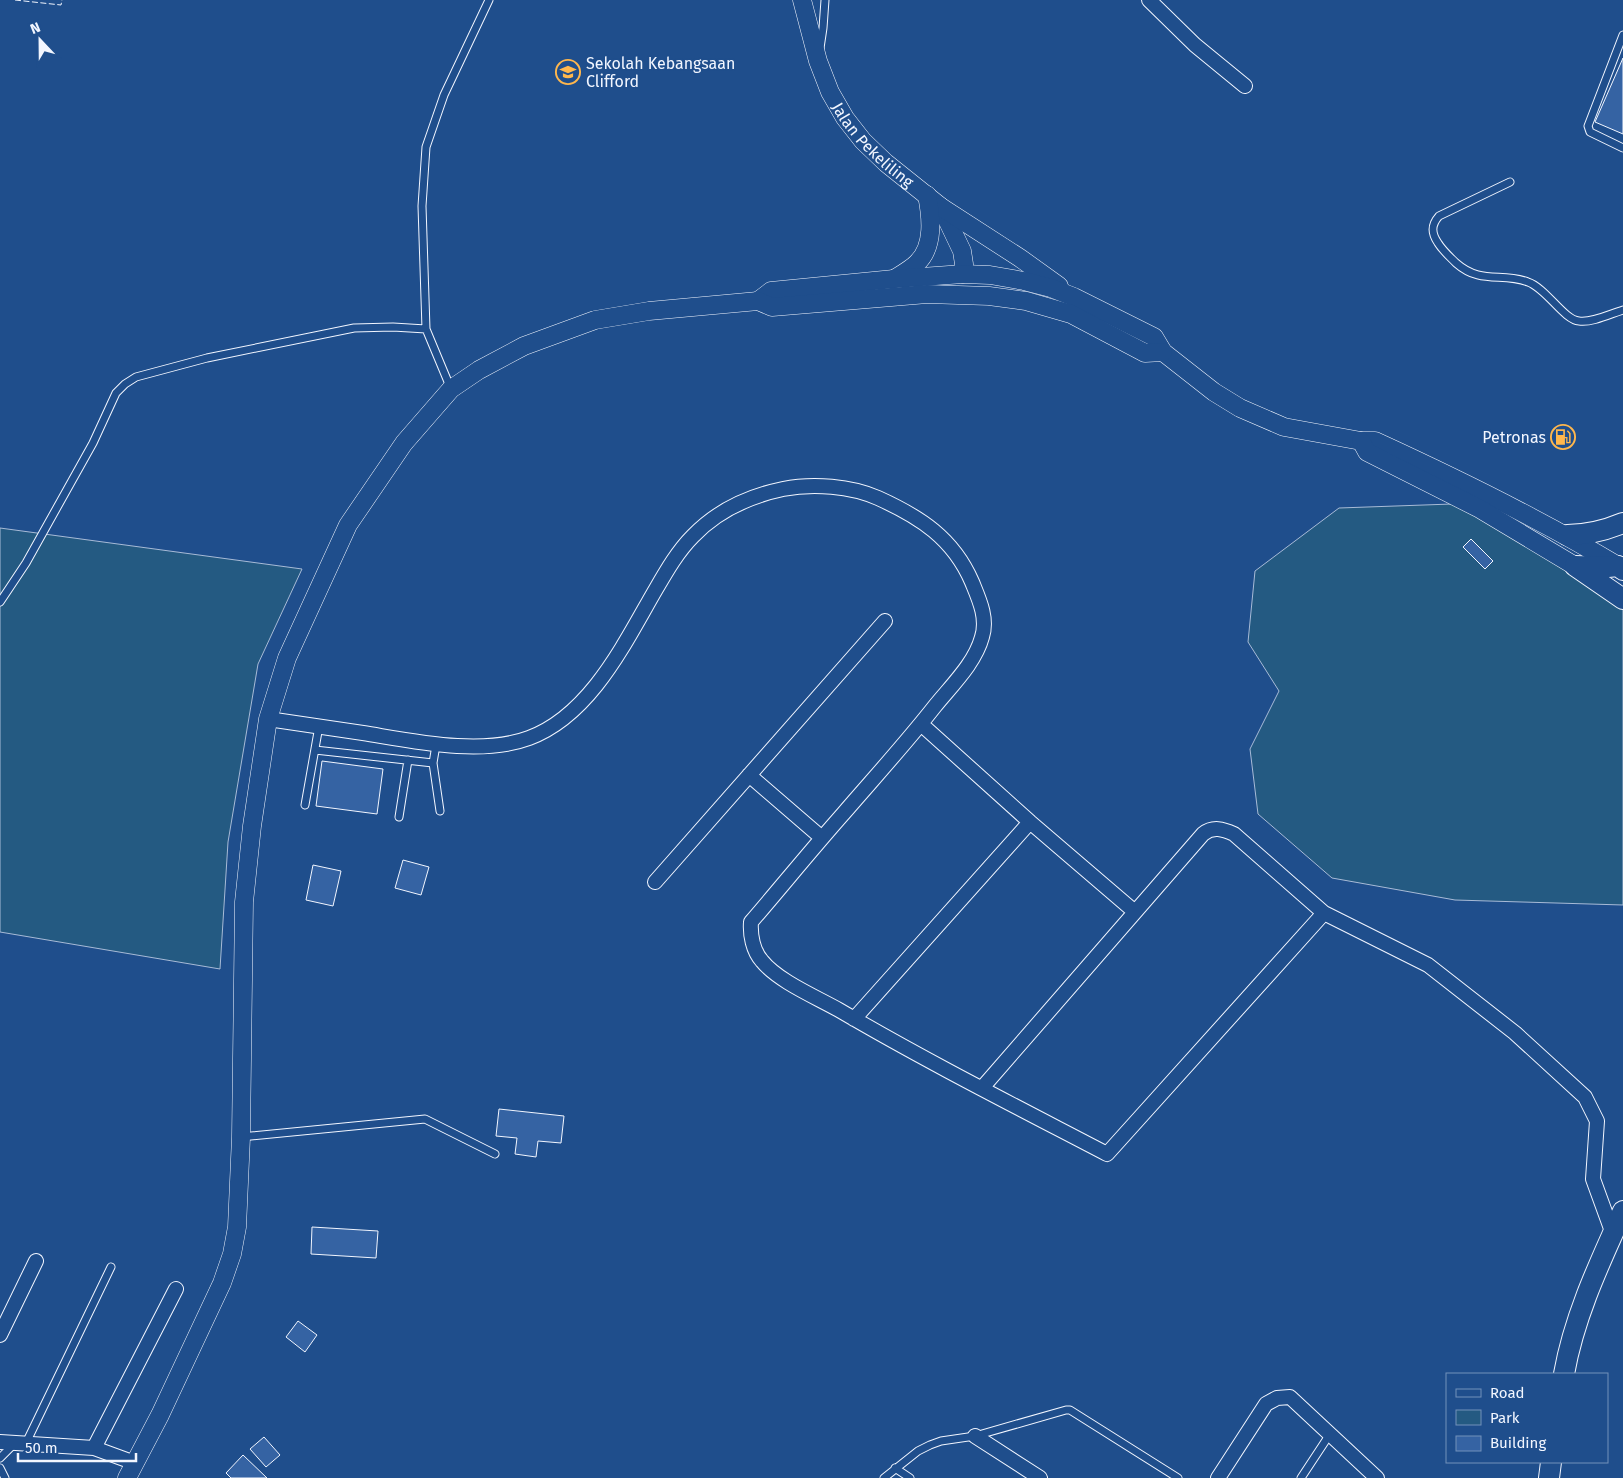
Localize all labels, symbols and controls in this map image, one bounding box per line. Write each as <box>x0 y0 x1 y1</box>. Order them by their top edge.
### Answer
north arrow <box>15 15 65 65</box>
text: N <box>28 19 43 38</box>
place label: Sekolah Kebangsaan Clifford <box>586 54 735 91</box>
school or university icon: Sekolah Kebangsaan Clifford <box>555 59 581 85</box>
street label: Jalan Pekeliling <box>828 99 918 192</box>
fuel station icon: Petronas <box>1550 424 1576 450</box>
place label: Petronas <box>1482 428 1546 447</box>
legend <box>1446 1373 1608 1463</box>
text: Road <box>1490 1384 1525 1402</box>
text: Park <box>1490 1409 1520 1427</box>
scale bar <box>18 1430 135 1462</box>
text: Building <box>1490 1434 1546 1452</box>
text: 50 m <box>25 1439 58 1457</box>

